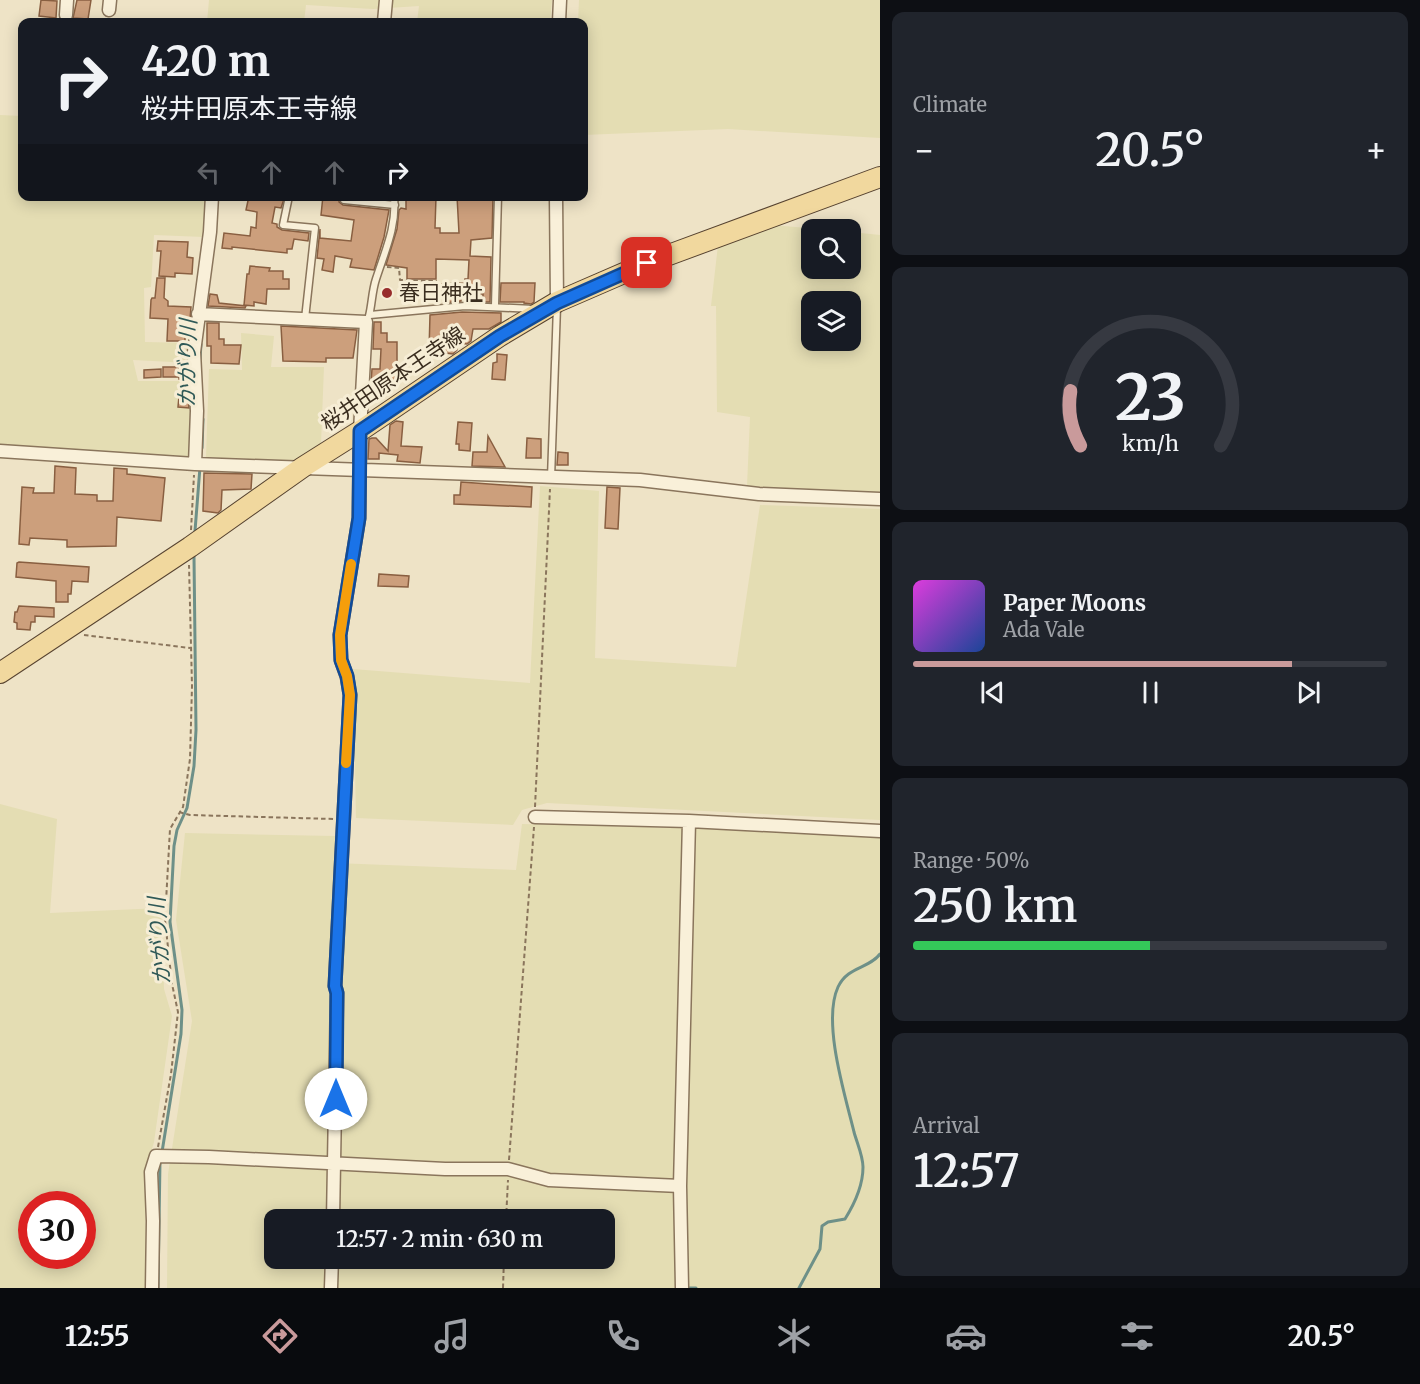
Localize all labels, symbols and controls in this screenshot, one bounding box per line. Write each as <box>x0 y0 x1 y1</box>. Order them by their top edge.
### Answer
text: 420 m <box>141 35 270 87</box>
icon: right <box>42 42 120 120</box>
text: 桜井田原本王寺線 <box>141 91 357 125</box>
text: Climate <box>913 92 987 117</box>
text: 20.5° <box>1095 122 1205 178</box>
text: − <box>913 130 935 171</box>
text: + <box>1365 130 1387 171</box>
icon: left <box>192 156 225 189</box>
icon: ahead <box>255 156 288 189</box>
icon: ahead <box>318 156 351 189</box>
icon: right <box>381 156 414 189</box>
map controls <box>801 219 861 351</box>
button: search <box>801 219 861 279</box>
pin <box>621 237 672 288</box>
icon: arrive <box>630 246 663 279</box>
place label: 春日神社 <box>399 279 483 306</box>
marker: 春日神社 <box>380 286 394 300</box>
button: layers <box>801 291 861 351</box>
water label: かがり川 <box>172 317 202 407</box>
street label: 桜井田原本王寺線 <box>316 320 470 437</box>
text: 23 <box>1115 359 1185 437</box>
text: km/h <box>1122 430 1178 457</box>
text: Paper Moons <box>1003 589 1146 617</box>
text: Ada Vale <box>1003 617 1084 642</box>
icon: previous <box>976 676 1009 709</box>
icon: pause <box>1134 676 1167 709</box>
icon: next <box>1292 676 1325 709</box>
text: Range · 50% <box>913 848 1030 873</box>
text: 250 km <box>913 878 1078 934</box>
water label: かがり川 <box>142 894 176 986</box>
position arrow <box>304 1067 368 1131</box>
text: Arrival <box>913 1113 980 1138</box>
text: 12:57 <box>913 1143 1020 1199</box>
speed limit sign: 30 <box>18 1191 96 1269</box>
text: 12:57 · 2 min · 630 m <box>336 1225 543 1253</box>
icon: directions <box>259 1315 301 1357</box>
icon: music <box>431 1315 473 1357</box>
icon: phone <box>602 1315 644 1357</box>
icon: climate <box>773 1315 815 1357</box>
icon: car <box>945 1315 987 1357</box>
icon: filters <box>1116 1315 1158 1357</box>
text: 12:55 <box>65 1319 130 1353</box>
text: 20.5° <box>1288 1319 1355 1353</box>

